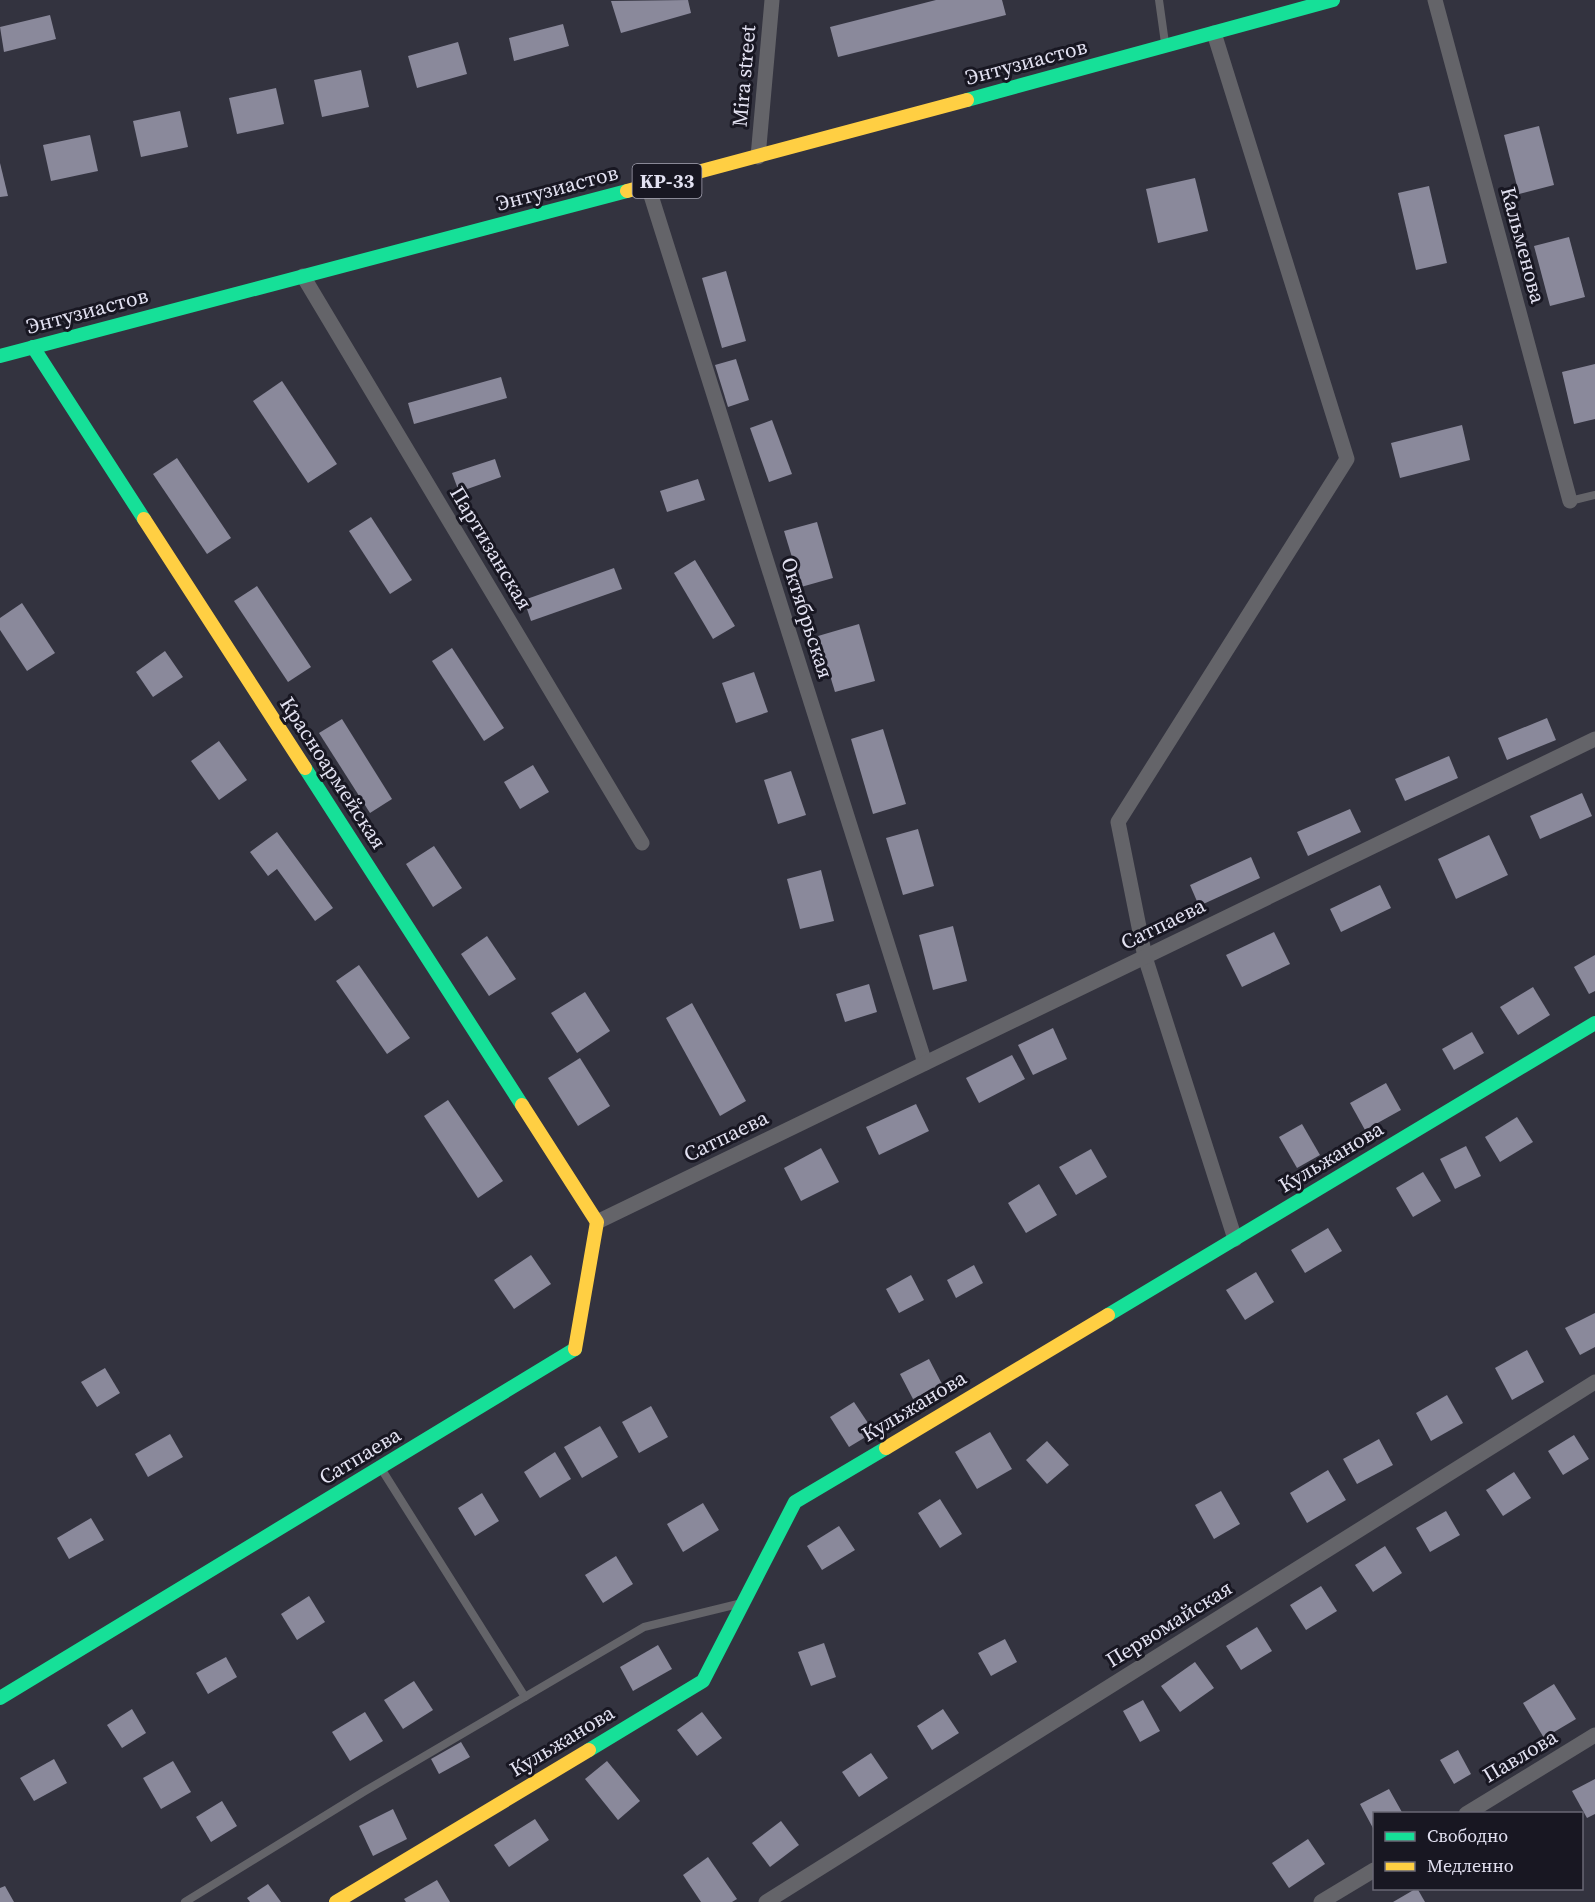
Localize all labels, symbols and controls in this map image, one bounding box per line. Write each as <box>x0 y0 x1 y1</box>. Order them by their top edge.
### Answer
street label: Mira street <box>725 24 762 128</box>
street label: Энтузиастов <box>962 31 1090 92</box>
street label: Энтузиастов <box>493 157 621 218</box>
road number: KP-33 <box>632 164 702 198</box>
street label: Кальменова <box>1494 183 1553 307</box>
street label: Энтузиастов <box>23 280 151 341</box>
street label: Партизанская <box>443 481 540 615</box>
street label: Октябрьская <box>774 554 841 682</box>
street label: Красноармейская <box>273 691 394 855</box>
street label: Сатпаева <box>1116 891 1210 956</box>
street label: Сатпаева <box>679 1103 773 1168</box>
street label: Кульжанова <box>1273 1114 1389 1199</box>
street label: Кульжанова <box>856 1363 972 1448</box>
street label: Сатпаева <box>313 1420 406 1491</box>
street label: Первомайская <box>1100 1573 1237 1674</box>
street label: Кульжанова <box>504 1698 620 1783</box>
street label: Павлова <box>1477 1722 1563 1789</box>
legend <box>1373 1812 1583 1890</box>
text: Свободно <box>1427 1823 1508 1848</box>
text: Медленно <box>1427 1853 1514 1878</box>

